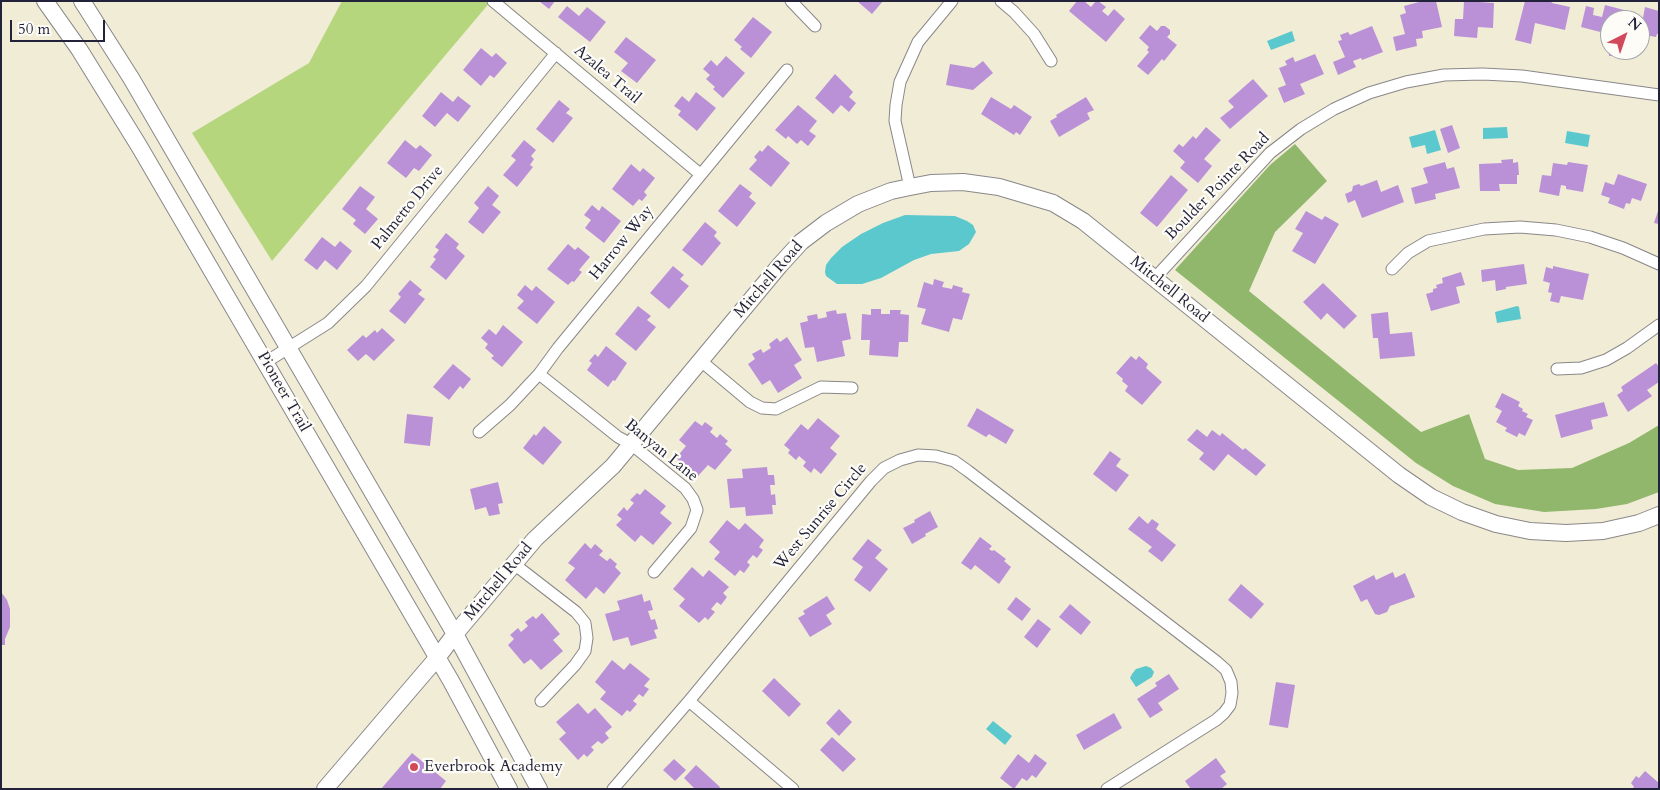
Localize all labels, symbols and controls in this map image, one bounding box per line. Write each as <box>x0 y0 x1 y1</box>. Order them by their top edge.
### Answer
scale bar <box>12 10 108 42</box>
north arrow <box>1600 10 1650 60</box>
text: N <box>1624 13 1645 35</box>
text: 50 m <box>18 19 50 39</box>
street label: Azalea Trail <box>570 42 644 108</box>
street label: Boulder Pointe Road <box>1162 129 1274 245</box>
street label: Palmetto Drive <box>368 162 448 254</box>
street label: Harrow Way <box>586 202 658 284</box>
street label: Mitchell Road <box>730 238 808 322</box>
street label: Mitchell Road <box>1126 252 1212 328</box>
street label: Pioneer Trail <box>252 348 314 436</box>
street label: Banyan Lane <box>621 416 701 486</box>
street label: West Sunrise Circle <box>771 460 871 574</box>
street label: Mitchell Road <box>461 539 537 625</box>
place label: Everbrook Academy <box>424 757 563 777</box>
marker: Everbrook Academy <box>408 761 420 773</box>

